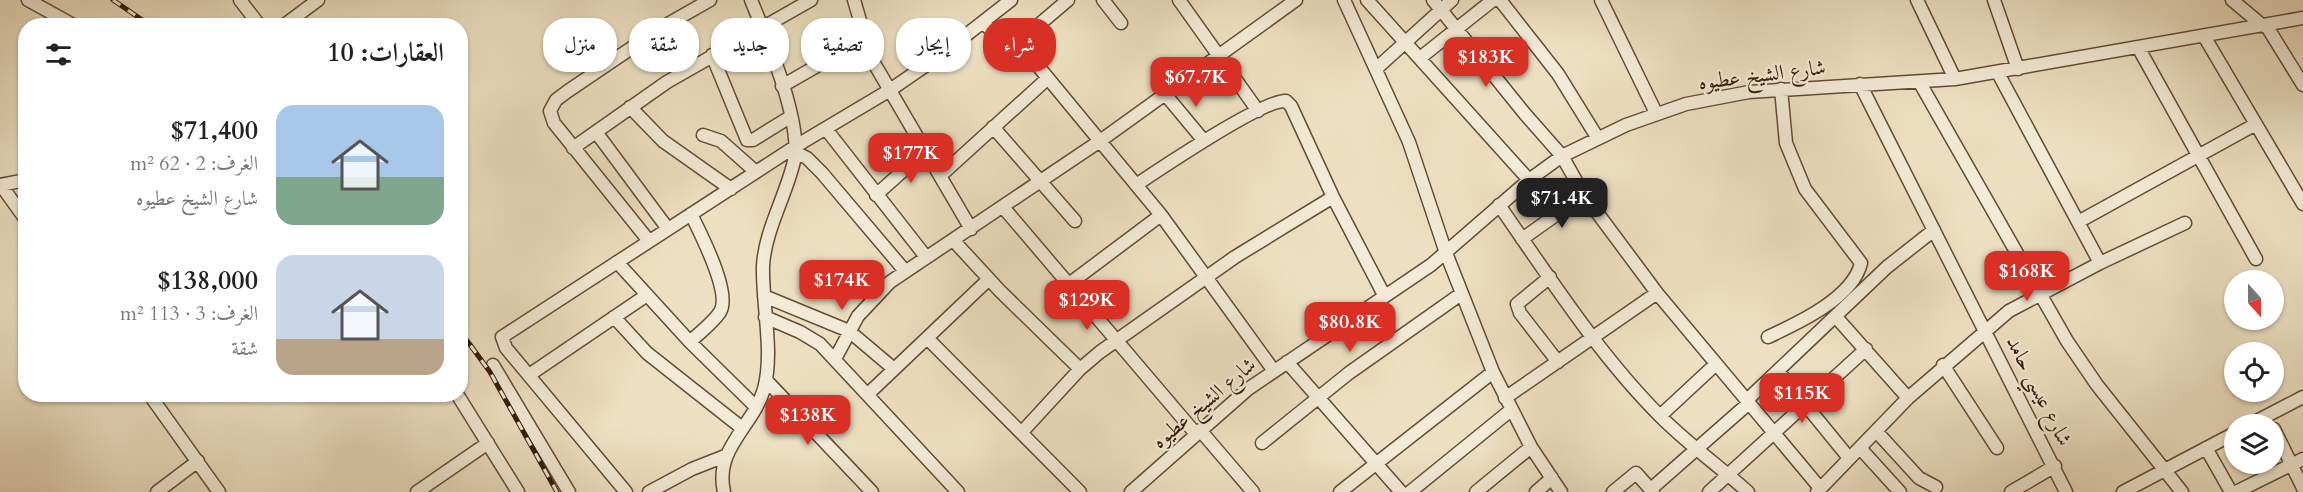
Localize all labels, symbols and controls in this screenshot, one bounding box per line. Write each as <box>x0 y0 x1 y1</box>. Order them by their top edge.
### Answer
chip: منزل <box>543 18 617 72</box>
chip: شقة <box>629 18 699 72</box>
chip: جديد <box>711 18 789 72</box>
chip: تصفية <box>801 18 884 72</box>
chip: إيجار <box>896 18 971 72</box>
chip: شراء <box>983 18 1056 72</box>
text: العقارات: 10 <box>327 35 444 70</box>
pin: $183K <box>1444 37 1528 88</box>
icon: filters <box>42 38 75 71</box>
text: $183K <box>1457 43 1515 70</box>
street label: شارع الشيخ عطيوه <box>1697 53 1828 101</box>
pin: $67.7K <box>1147 57 1245 108</box>
text: $67.7K <box>1165 63 1227 90</box>
text: $71,400 <box>170 113 258 148</box>
icon: home <box>324 129 396 201</box>
pin: $177K <box>869 133 953 184</box>
text: $177K <box>882 139 940 166</box>
text: الغرف: 2 · 62 m² <box>130 150 258 177</box>
pin: $71.4K <box>1513 178 1611 229</box>
text: $71.4K <box>1531 184 1593 211</box>
text: شارع الشيخ عطيوه <box>136 185 258 212</box>
pin: $168K <box>1985 251 2069 302</box>
text: $168K <box>1998 257 2056 284</box>
pin: $174K <box>800 260 884 311</box>
text: $138,000 <box>157 263 258 298</box>
text: $174K <box>813 266 871 293</box>
north arrow <box>2224 270 2284 330</box>
map controls <box>2224 270 2284 474</box>
icon: home <box>324 279 396 351</box>
pin: $129K <box>1045 280 1129 331</box>
text: $129K <box>1058 286 1116 313</box>
text: الغرف: 3 · 113 m² <box>120 300 258 327</box>
pin: $80.8K <box>1301 302 1399 353</box>
text: $80.8K <box>1319 308 1381 335</box>
street label: شارع عيسي حامد <box>1994 331 2079 453</box>
text: شقة <box>232 335 258 362</box>
button: locate <box>2224 342 2284 402</box>
street label: شارع الشيخ عطيوه <box>1146 351 1265 458</box>
pin: $115K <box>1760 373 1844 424</box>
text: $115K <box>1773 379 1831 406</box>
pin: $138K <box>766 395 850 446</box>
text: $138K <box>779 401 837 428</box>
button: layers <box>2224 414 2284 474</box>

